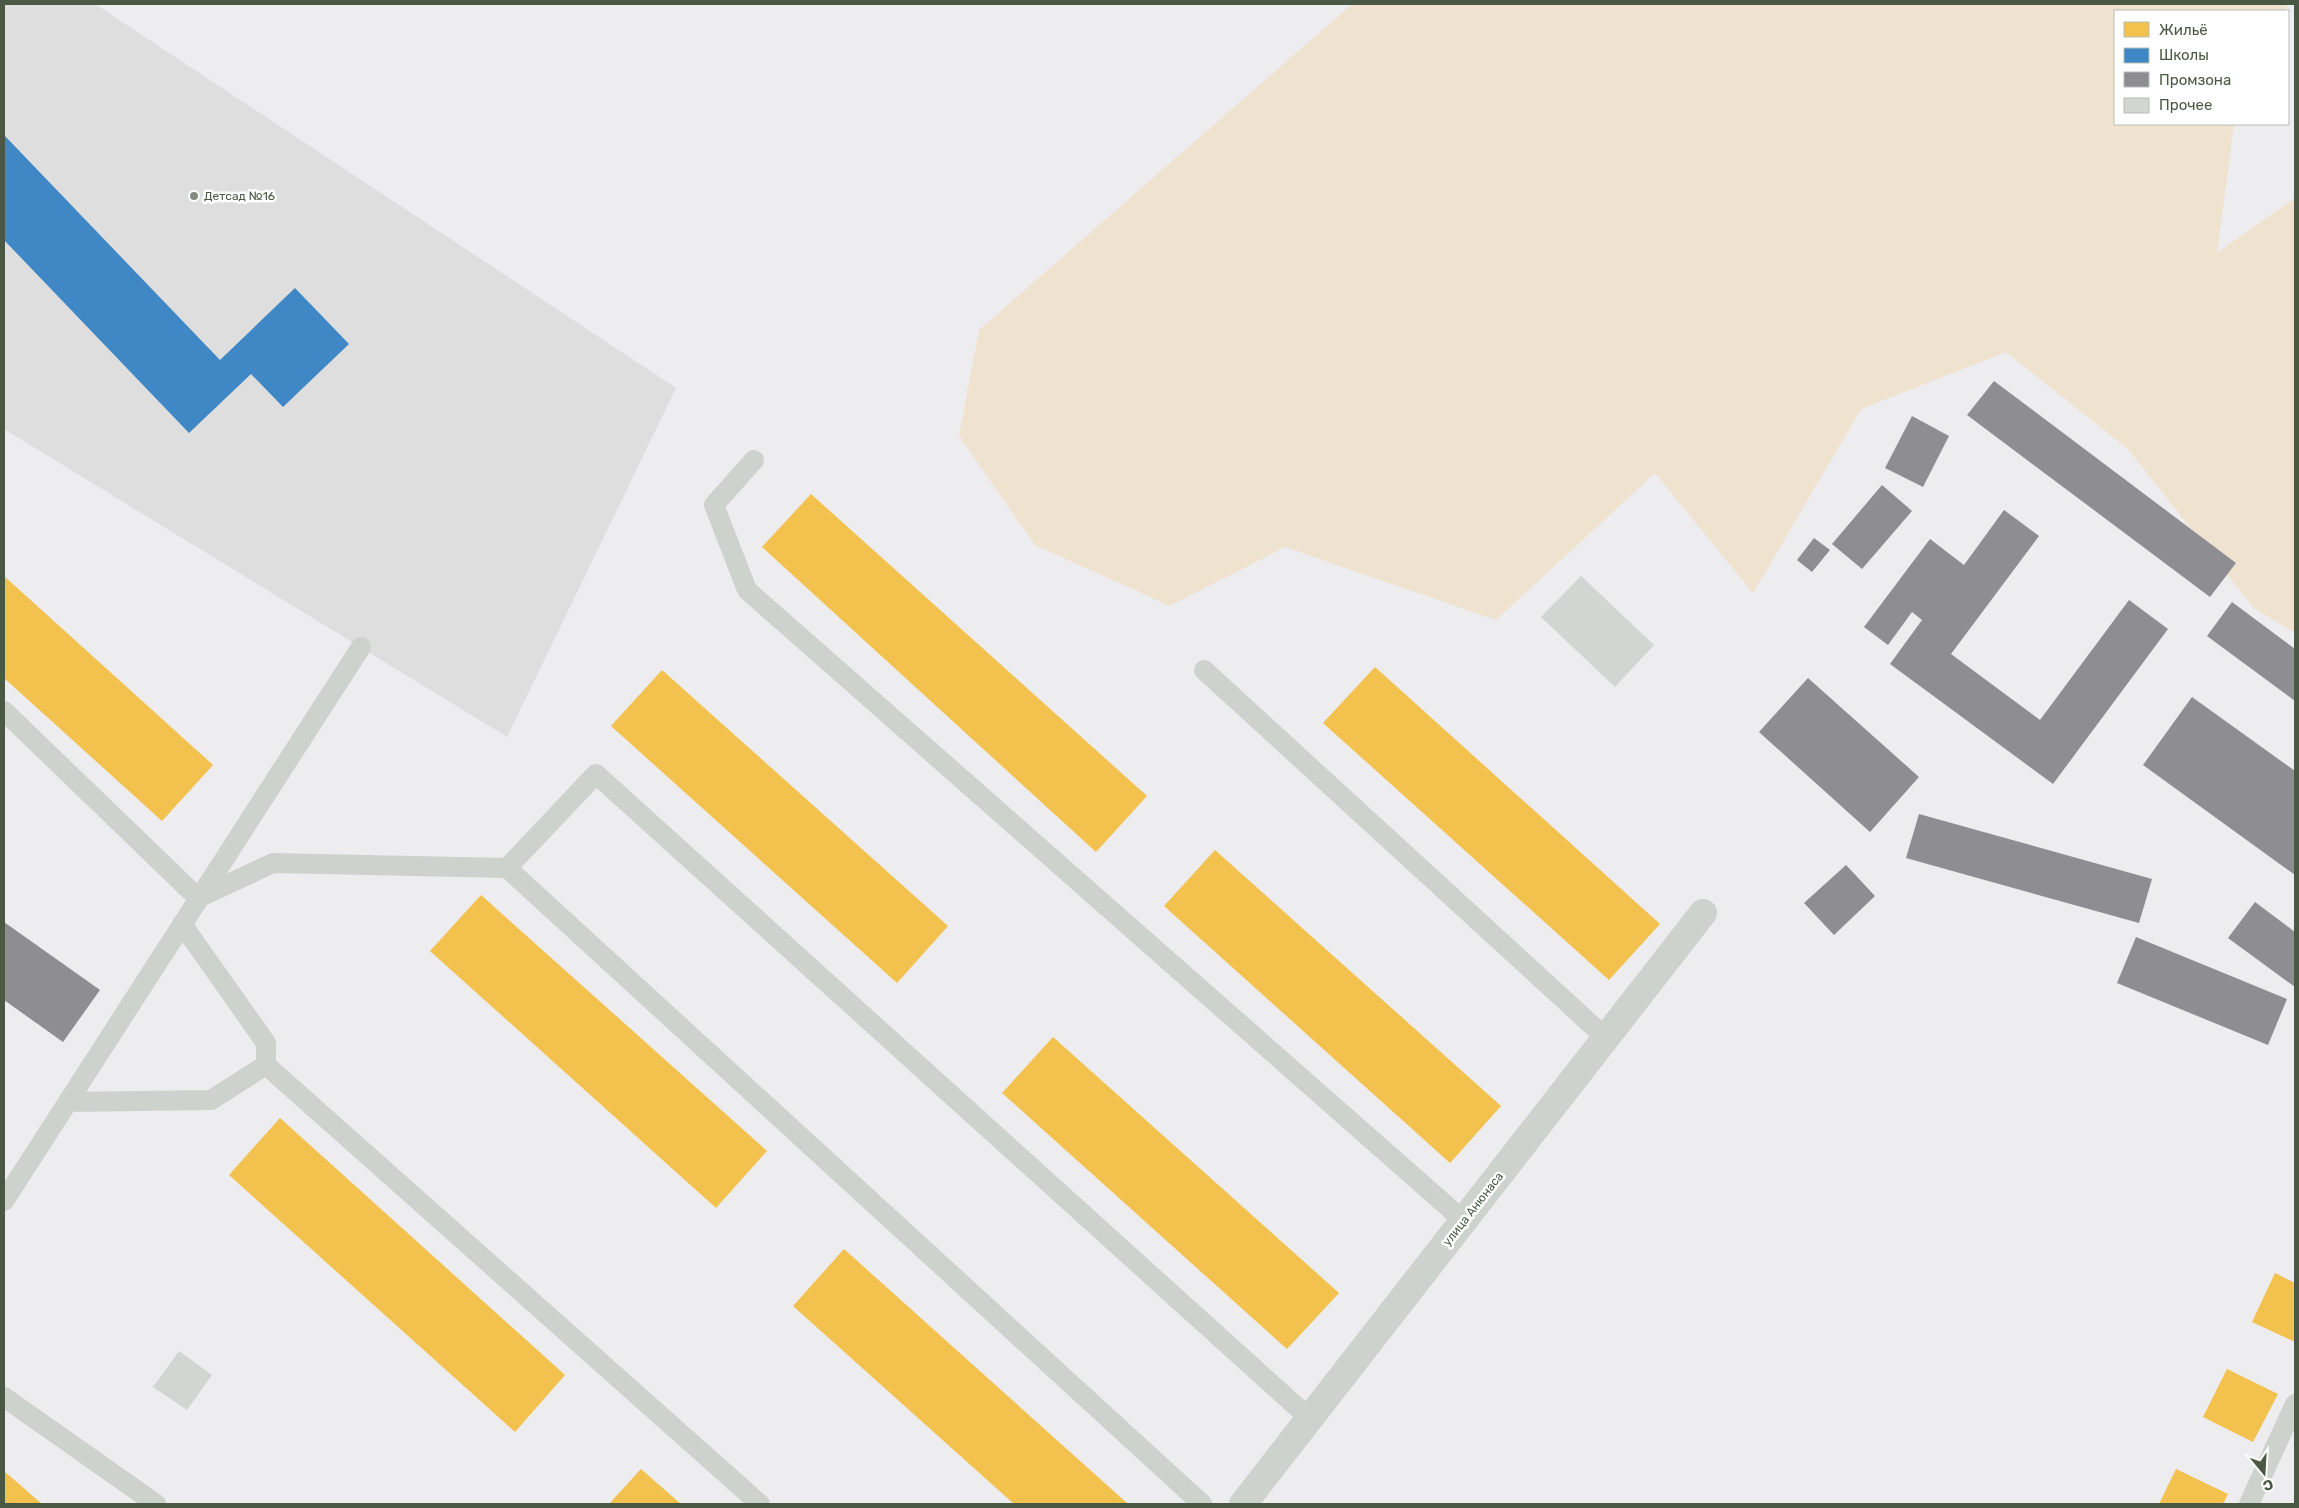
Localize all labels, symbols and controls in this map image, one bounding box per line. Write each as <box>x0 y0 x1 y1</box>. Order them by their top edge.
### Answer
legend <box>2114 10 2289 125</box>
text: Жильё <box>2159 21 2208 39</box>
text: Школы <box>2159 46 2209 64</box>
text: Промзона <box>2159 71 2231 89</box>
text: Прочее <box>2159 96 2212 114</box>
place label: Детсад №16 <box>204 189 275 203</box>
marker: Детсад №16 <box>188 190 200 202</box>
street label: улица Анюнаса <box>1440 1169 1506 1249</box>
north arrow <box>2239 1448 2289 1498</box>
text: С <box>2260 1475 2275 1495</box>

